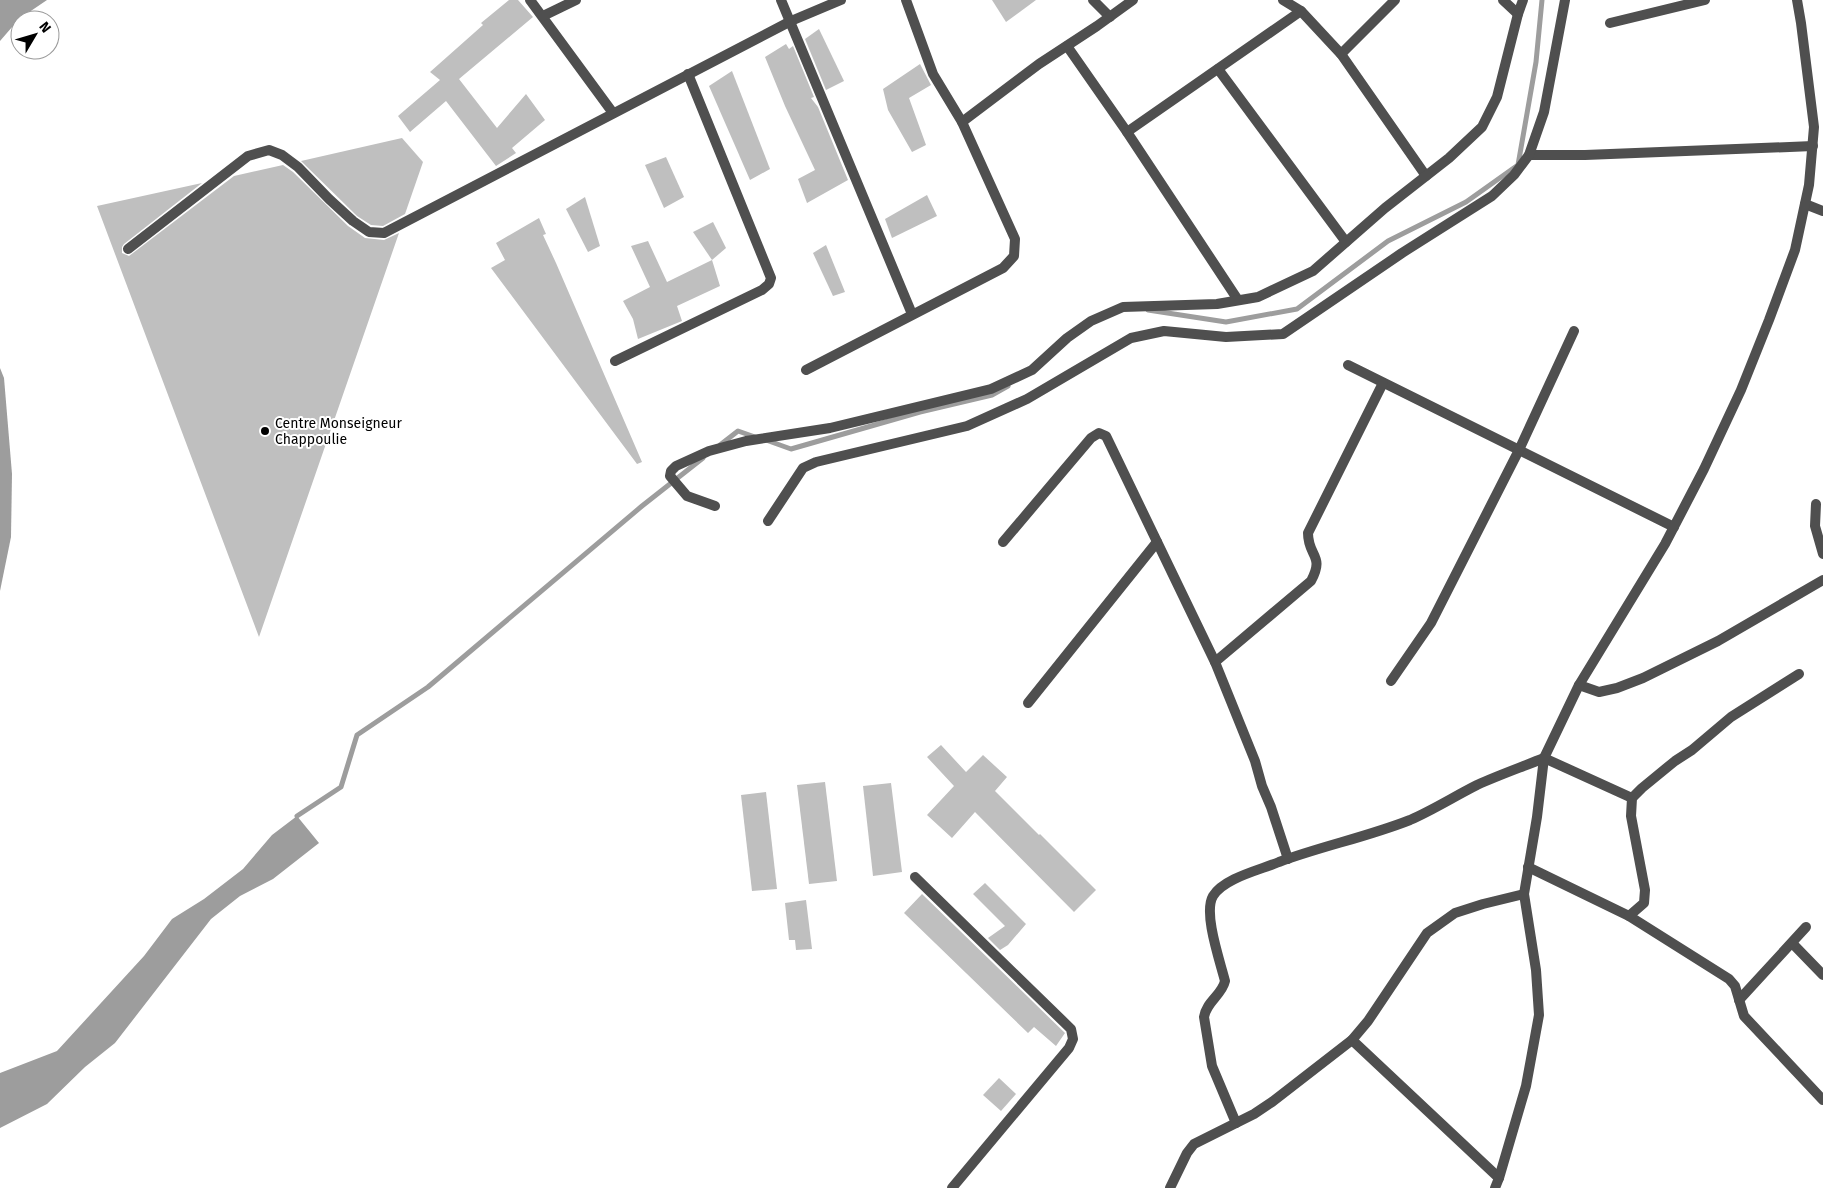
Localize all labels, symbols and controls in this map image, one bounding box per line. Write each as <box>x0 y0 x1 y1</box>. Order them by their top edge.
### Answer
north arrow <box>10 10 60 60</box>
text: N <box>35 18 54 36</box>
place label: Centre Monseigneur Chappoulie <box>275 415 402 448</box>
marker: Centre Monseigneur Chappoulie <box>259 425 271 437</box>

